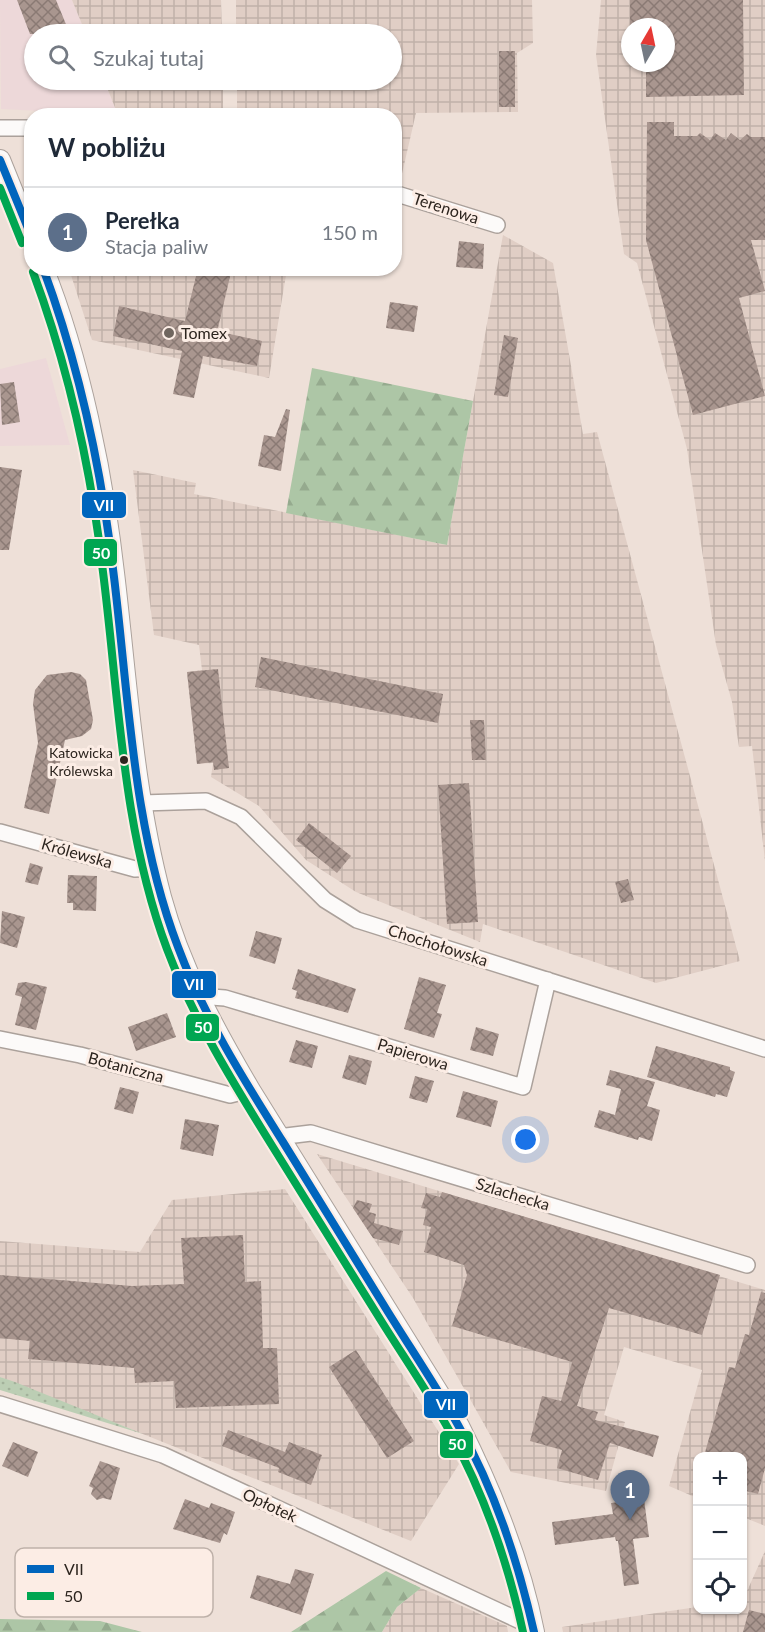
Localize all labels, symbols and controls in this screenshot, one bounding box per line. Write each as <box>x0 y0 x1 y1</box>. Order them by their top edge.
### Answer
north arrow <box>621 18 675 72</box>
search box <box>24 24 402 90</box>
icon: search <box>45 41 78 74</box>
text: Szukaj tutaj <box>93 44 204 71</box>
text: W pobliżu <box>48 131 166 163</box>
street label: Terenowa <box>411 188 482 227</box>
text: Perełka <box>105 207 180 234</box>
text: 1 <box>62 220 73 244</box>
text: 150 m <box>322 220 378 244</box>
text: Stacja paliw <box>105 234 208 258</box>
place label: Tomex <box>181 323 227 342</box>
marker: Tomex <box>162 326 176 340</box>
line badge: VII <box>81 491 127 519</box>
text: VII <box>93 495 114 514</box>
line badge: 50 <box>83 538 118 567</box>
text: 50 <box>92 543 110 562</box>
place label: Katowicka Królewska <box>49 744 113 779</box>
marker: Katowicka Królewska <box>118 754 130 766</box>
street label: Królewska <box>40 833 115 872</box>
street label: Chochołowska <box>386 919 490 970</box>
line badge: VII <box>171 970 217 999</box>
text: VII <box>183 974 204 993</box>
line badge: 50 <box>185 1013 220 1042</box>
text: 50 <box>194 1017 212 1036</box>
street label: Papierowa <box>375 1034 451 1073</box>
street label: Botaniczna <box>86 1047 166 1086</box>
your location <box>511 1125 540 1154</box>
street label: Szlachecka <box>474 1173 552 1214</box>
line badge: VII <box>423 1390 469 1419</box>
text: VII <box>435 1394 456 1413</box>
line badge: 50 <box>439 1430 474 1459</box>
text: 50 <box>448 1434 466 1453</box>
map controls <box>693 1452 747 1614</box>
button: + <box>693 1452 747 1506</box>
pin: 1 <box>610 1470 650 1520</box>
street label: Opłotek <box>240 1484 301 1526</box>
button: − <box>693 1506 747 1560</box>
legend <box>15 1548 213 1617</box>
text: VII <box>64 1559 84 1578</box>
button: locate <box>693 1560 747 1614</box>
text: 50 <box>64 1586 83 1605</box>

